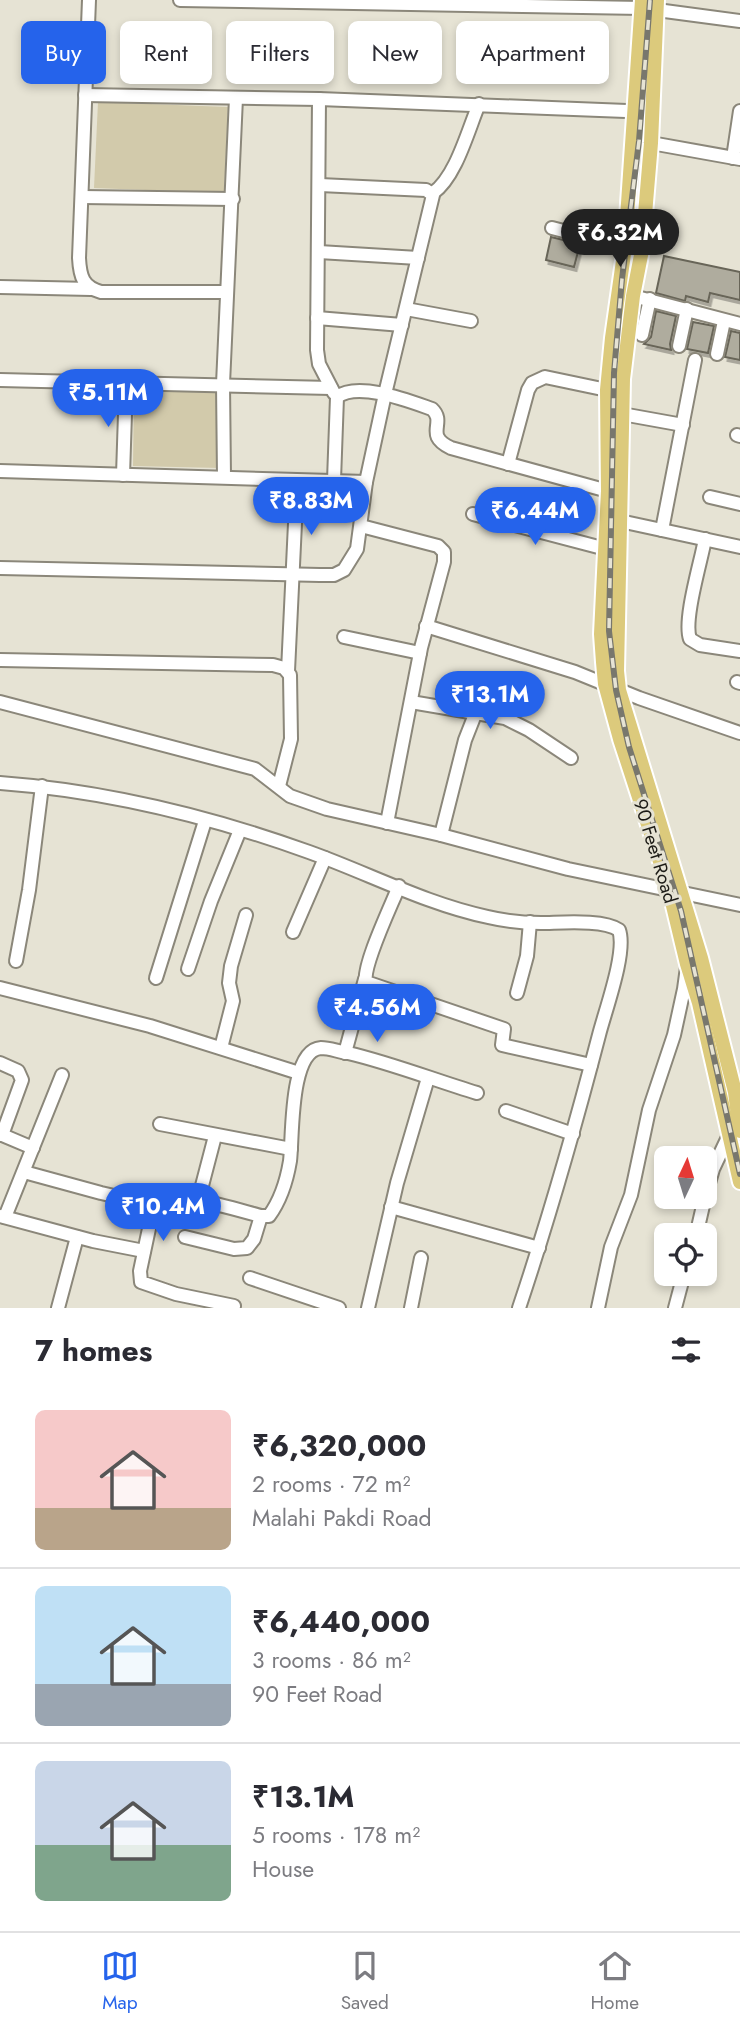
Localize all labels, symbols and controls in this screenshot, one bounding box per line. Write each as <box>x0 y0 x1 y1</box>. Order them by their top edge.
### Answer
chip: Buy <box>21 21 106 84</box>
chip: Rent <box>120 21 212 84</box>
chip: Filters <box>226 21 334 84</box>
chip: New <box>348 21 442 84</box>
chip: Apartment <box>456 21 609 84</box>
pin: ₹6.32M <box>563 210 677 269</box>
text: ₹6.32M <box>577 215 663 249</box>
pin: ₹5.11M <box>51 370 165 429</box>
text: ₹5.11M <box>68 375 148 409</box>
pin: ₹8.83M <box>254 477 368 537</box>
text: ₹8.83M <box>269 483 353 517</box>
pin: ₹6.44M <box>478 488 592 547</box>
text: ₹6.44M <box>491 493 579 527</box>
pin: ₹13.1M <box>433 672 547 731</box>
text: ₹13.1M <box>451 677 529 711</box>
street label: 90 Feet Road <box>627 796 684 907</box>
pin: ₹4.56M <box>320 984 434 1044</box>
text: ₹4.56M <box>333 990 421 1024</box>
north arrow <box>654 1146 718 1209</box>
map controls <box>654 1146 717 1286</box>
pin: ₹10.4M <box>106 1184 220 1243</box>
text: ₹10.4M <box>121 1189 205 1223</box>
button: locate <box>654 1223 717 1286</box>
text: 7 homes <box>35 1329 152 1372</box>
icon: filters <box>667 1331 705 1369</box>
text: ₹6,320,000 <box>252 1424 426 1467</box>
icon: home <box>91 1438 175 1522</box>
text: 2 rooms · 72 m² <box>252 1467 411 1501</box>
text: Malahi Pakdi Road <box>252 1501 432 1535</box>
text: ₹6,440,000 <box>252 1600 430 1643</box>
icon: home <box>91 1614 175 1698</box>
text: 3 rooms · 86 m² <box>252 1643 411 1677</box>
text: 90 Feet Road <box>252 1677 382 1711</box>
text: ₹13.1M <box>252 1775 354 1818</box>
icon: home <box>91 1789 175 1873</box>
text: 5 rooms · 178 m² <box>252 1818 420 1852</box>
text: House <box>252 1852 314 1886</box>
tab: Map <box>101 1947 139 2016</box>
tab: Saved <box>341 1947 389 2016</box>
tab: Home <box>591 1947 639 2016</box>

